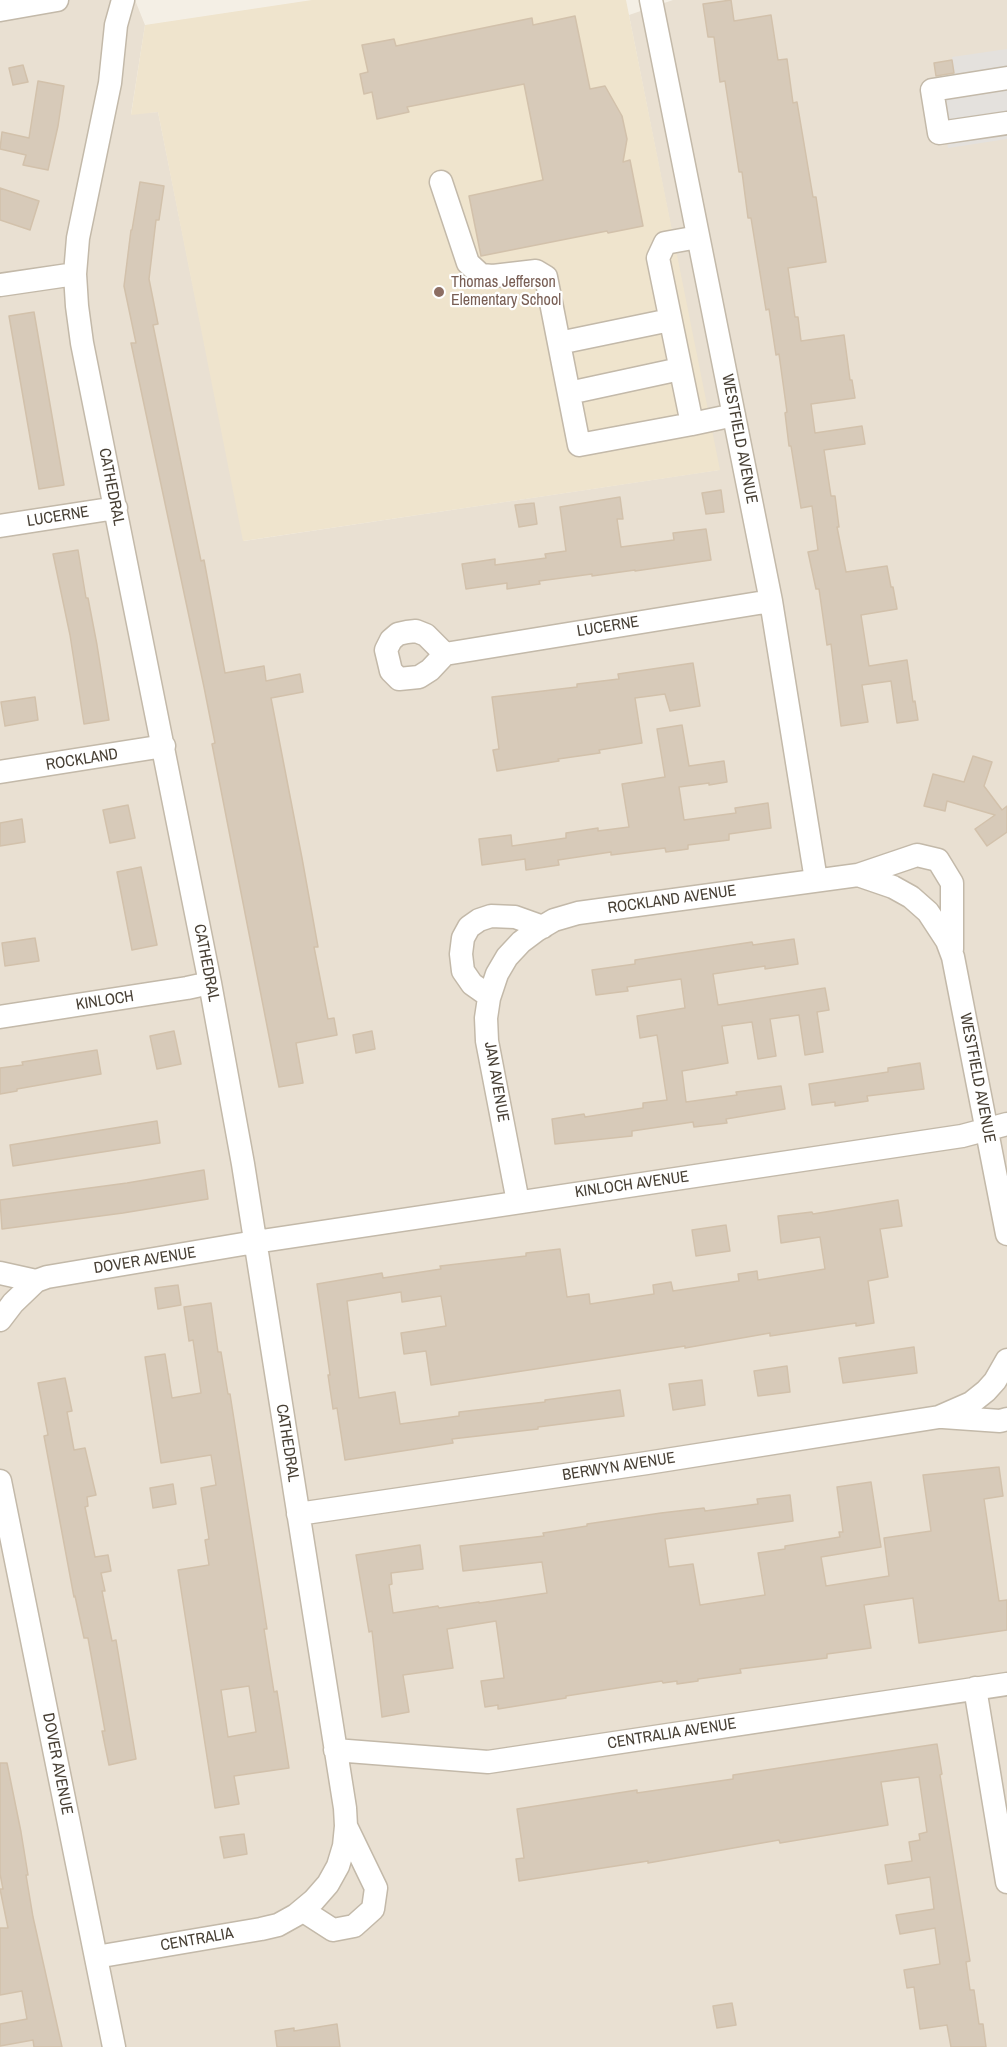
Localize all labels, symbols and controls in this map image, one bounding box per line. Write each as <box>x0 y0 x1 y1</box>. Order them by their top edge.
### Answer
place label: Thomas Jefferson Elementary School <box>451 273 561 311</box>
marker: Thomas Jefferson Elementary School <box>432 285 446 299</box>
street label: WESTFIELD AVENUE <box>717 373 761 505</box>
street label: CATHEDRAL <box>94 447 128 527</box>
street label: LUCERNE <box>26 503 90 531</box>
street label: LUCERNE <box>576 613 640 641</box>
street label: ROCKLAND <box>44 745 120 775</box>
street label: ROCKLAND AVENUE <box>607 881 737 919</box>
street label: CATHEDRAL <box>189 923 223 1003</box>
street label: KINLOCH <box>75 987 135 1015</box>
street label: WESTFIELD AVENUE <box>955 1012 999 1144</box>
street label: JAN AVENUE <box>479 1040 513 1124</box>
street label: KINLOCH AVENUE <box>574 1167 690 1203</box>
street label: DOVER AVENUE <box>92 1243 198 1279</box>
street label: CATHEDRAL <box>271 1403 303 1483</box>
street label: BERWYN AVENUE <box>561 1449 677 1485</box>
street label: DOVER AVENUE <box>38 1711 76 1817</box>
street label: CENTRALIA AVENUE <box>606 1714 738 1754</box>
street label: CENTRALIA <box>159 1924 235 1956</box>

